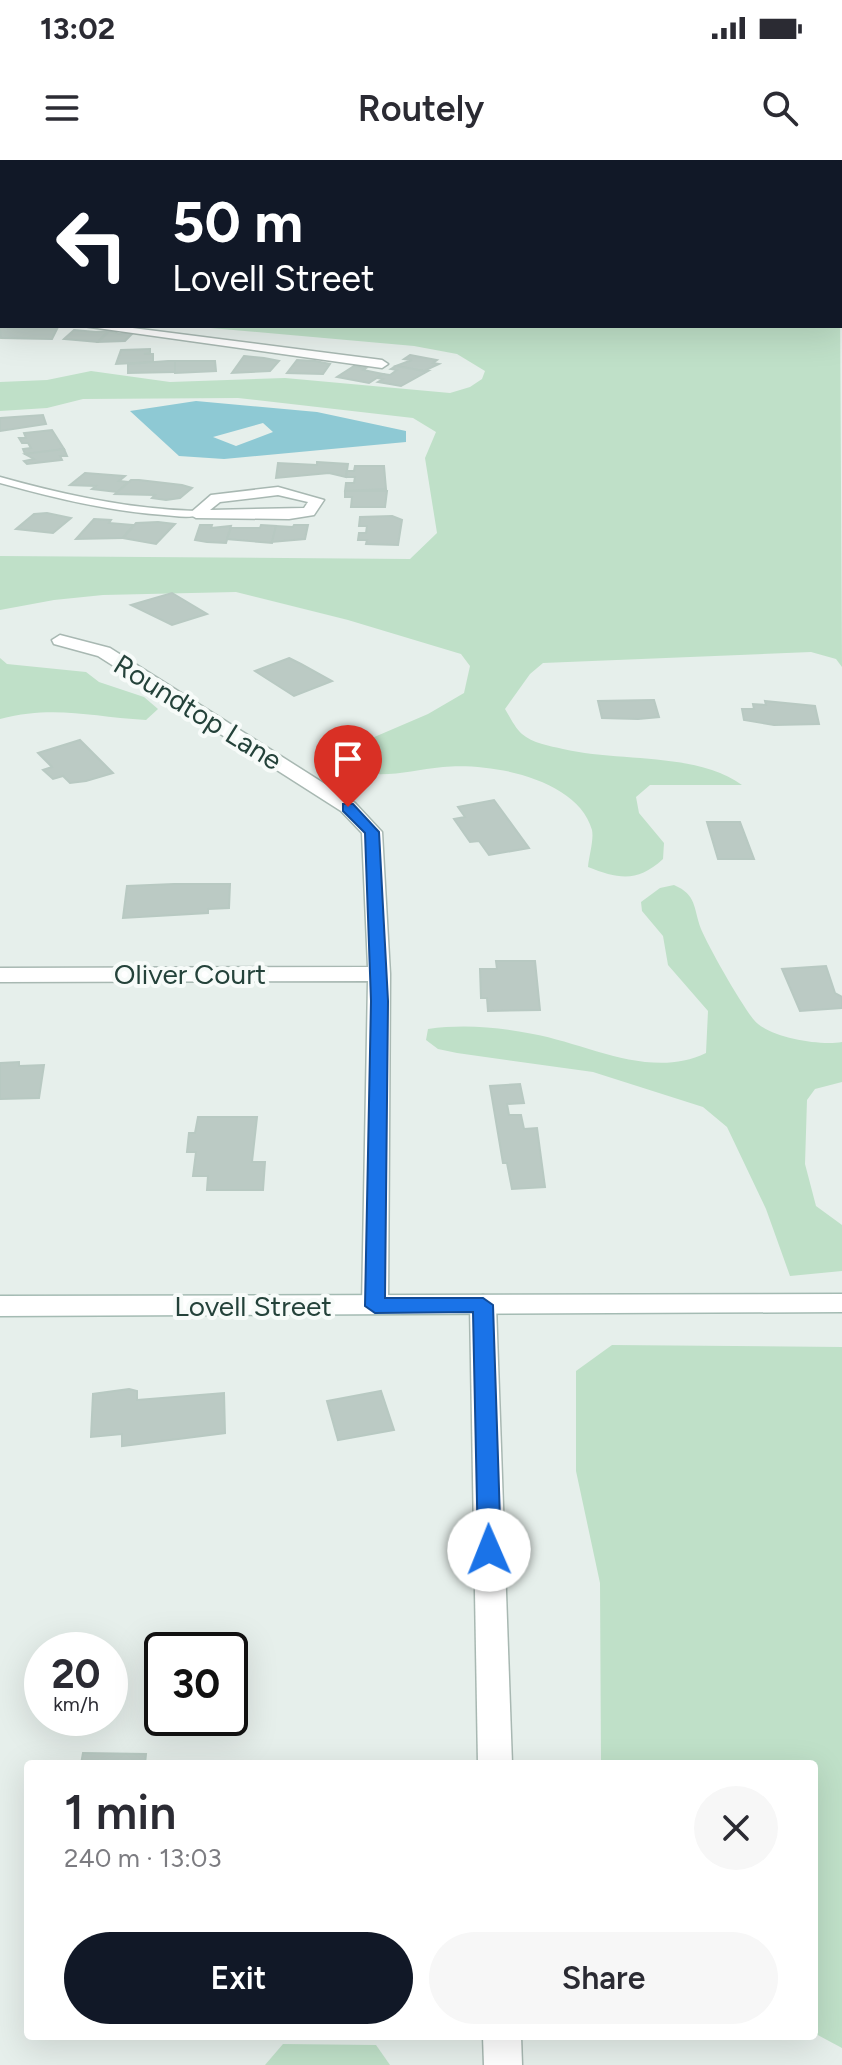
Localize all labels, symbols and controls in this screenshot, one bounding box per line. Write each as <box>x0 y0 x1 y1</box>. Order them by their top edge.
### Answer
text: 13:02 <box>40 10 115 47</box>
icon: menu <box>40 86 84 130</box>
icon: search <box>758 86 802 130</box>
text: Routely <box>358 87 484 130</box>
text: 50 m <box>172 189 303 256</box>
icon: left <box>40 192 144 296</box>
text: Lovell Street <box>172 257 375 300</box>
street label: Roundtop Lane <box>108 647 288 777</box>
pin <box>314 725 382 807</box>
icon: arrive <box>326 737 370 781</box>
street label: Oliver Court <box>114 957 266 991</box>
street label: Lovell Street <box>174 1289 332 1323</box>
position arrow <box>447 1508 531 1592</box>
speed limit sign: 30 <box>144 1632 248 1736</box>
text: 20 <box>51 1650 101 1698</box>
text: km/h <box>53 1692 99 1716</box>
text: 1 min <box>64 1783 176 1841</box>
button: close <box>694 1786 778 1870</box>
text: 240 m · 13:03 <box>64 1842 222 1874</box>
button: Exit <box>64 1932 413 2024</box>
button: Share <box>429 1932 778 2024</box>

